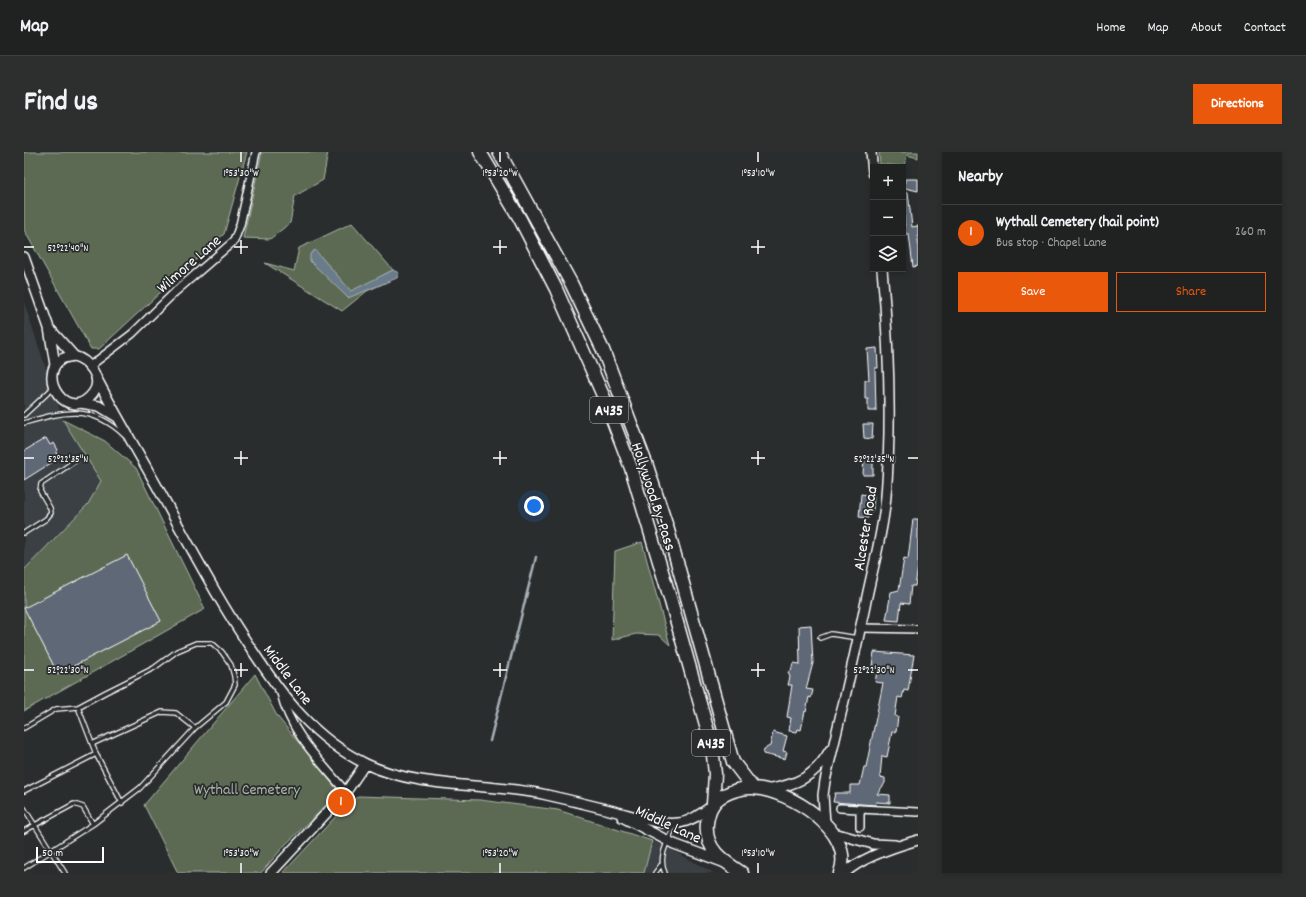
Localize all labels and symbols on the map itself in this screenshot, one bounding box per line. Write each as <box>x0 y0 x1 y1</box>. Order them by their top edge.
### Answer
text: 1°53'30"W <box>223 167 259 181</box>
text: 1°53'20"W <box>482 167 518 181</box>
text: 1°53'10"W <box>741 167 775 181</box>
street label: Wilmore Lane <box>152 230 227 300</box>
text: 52°22'40"N <box>47 242 89 256</box>
road number: A435 <box>590 397 628 423</box>
street label: Hollywood By-Pass <box>624 440 681 554</box>
text: 52°22'35"N <box>48 453 88 467</box>
text: 52°22'35"N <box>854 453 894 467</box>
street label: Alcester Road <box>848 485 884 572</box>
your location <box>524 496 544 516</box>
street label: Middle Lane <box>257 641 317 711</box>
text: 52°22'30"N <box>47 664 89 678</box>
text: 52°22'30"N <box>853 664 895 678</box>
road number: A435 <box>692 730 730 756</box>
park label: Wythall Cemetery <box>194 779 301 802</box>
pin: 1 <box>328 787 354 817</box>
street label: Middle Lane <box>631 800 705 851</box>
scale bar <box>36 845 104 864</box>
text: 1°53'30"W <box>223 847 259 861</box>
text: 1°53'20"W <box>482 847 518 861</box>
text: 1°53'10"W <box>741 847 775 861</box>

